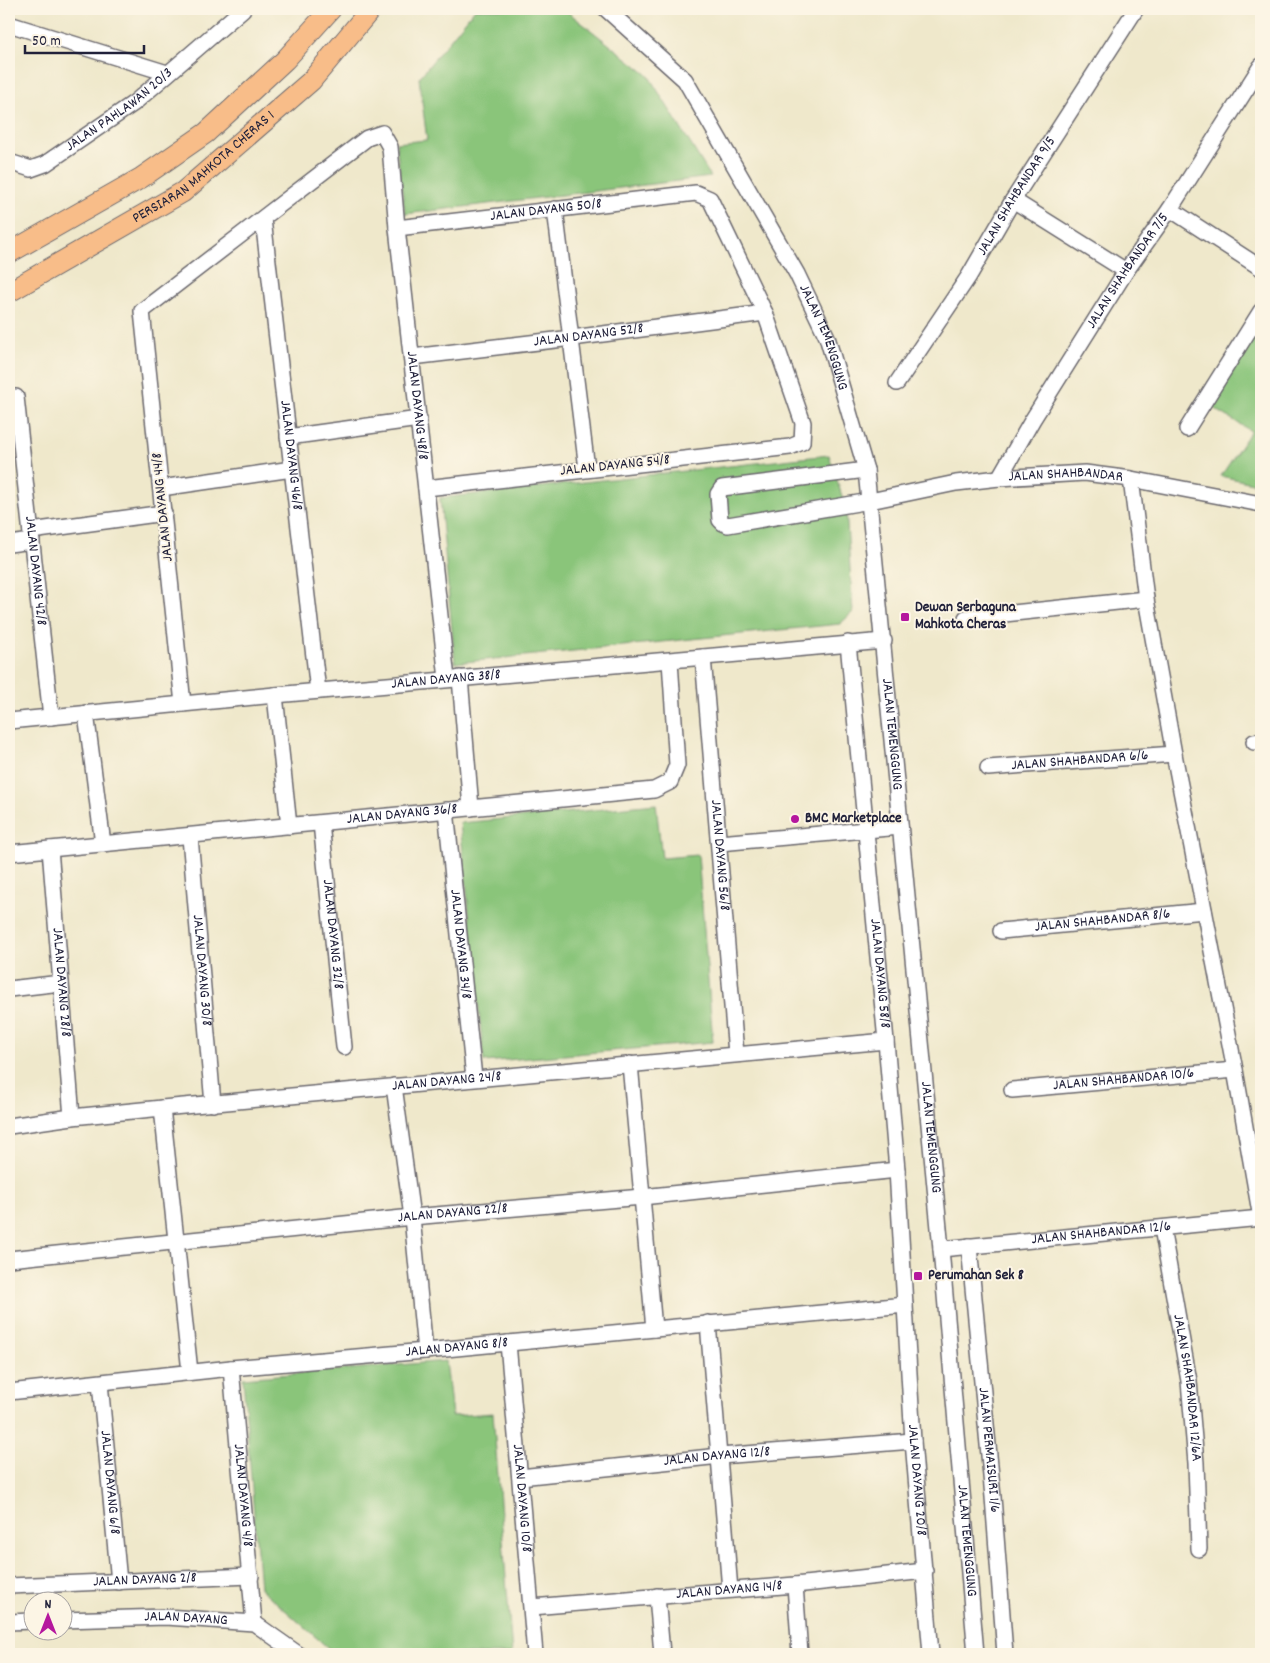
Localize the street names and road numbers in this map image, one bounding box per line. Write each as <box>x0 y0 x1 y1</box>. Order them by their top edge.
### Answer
street label: JALAN PAHLAWAN 20/3 <box>61 63 178 158</box>
street label: PERSIARAN MAHKOTA CHERAS 1 <box>129 106 280 230</box>
street label: JALAN SHAHBANDAR 9/5 <box>972 132 1062 260</box>
street label: JALAN DAYANG 50/8 <box>489 193 603 228</box>
street label: JALAN SHAHBANDAR 7/5 <box>1081 208 1175 333</box>
street label: JALAN TEMENGGUNG <box>793 281 853 393</box>
street label: JALAN DAYANG 52/8 <box>532 318 645 353</box>
street label: JALAN DAYANG 48/8 <box>400 350 434 461</box>
street label: JALAN DAYANG 46/8 <box>273 399 308 512</box>
street label: JALAN DAYANG 54/8 <box>559 449 671 483</box>
street label: JALAN DAYANG 44/8 <box>146 451 180 563</box>
street label: JALAN SHAHBANDAR <box>1008 462 1124 489</box>
street label: JALAN DAYANG 42/8 <box>18 515 52 627</box>
street label: JALAN DAYANG 38/8 <box>390 664 502 696</box>
street label: JALAN TEMENGGUNG <box>875 677 908 791</box>
street label: JALAN SHAHBANDAR 6/6 <box>1010 745 1149 777</box>
street label: JALAN DAYANG 36/8 <box>346 798 459 831</box>
street label: JALAN DAYANG 56/8 <box>704 799 735 912</box>
street label: JALAN DAYANG 32/8 <box>316 878 349 990</box>
street label: JALAN DAYANG 34/8 <box>443 888 477 1000</box>
street label: JALAN SHAHBANDAR 8/6 <box>1034 903 1171 939</box>
street label: JALAN DAYANG 30/8 <box>186 914 217 1027</box>
street label: JALAN DAYANG 58/8 <box>863 918 896 1029</box>
street label: JALAN DAYANG 28/8 <box>46 927 76 1038</box>
street label: JALAN SHAHBANDAR 10/6 <box>1052 1063 1195 1097</box>
street label: JALAN DAYANG 24/8 <box>391 1066 503 1098</box>
street label: JALAN TEMENGGUNG <box>914 1080 947 1194</box>
street label: JALAN DAYANG 22/8 <box>397 1198 509 1229</box>
street label: JALAN SHAHBANDAR 12/6 <box>1030 1216 1172 1251</box>
street label: JALAN SHAHBANDAR 12/6A <box>1166 1313 1207 1462</box>
street label: JALAN DAYANG 8/8 <box>404 1332 509 1364</box>
street label: JALAN PERMAISURI 1/6 <box>972 1386 1005 1513</box>
street label: JALAN DAYANG 20/8 <box>901 1424 932 1537</box>
street label: JALAN DAYANG 6/8 <box>94 1429 125 1536</box>
street label: JALAN DAYANG 12/8 <box>662 1441 771 1473</box>
street label: JALAN DAYANG 4/8 <box>227 1443 258 1548</box>
street label: JALAN DAYANG 10/8 <box>506 1443 537 1554</box>
street label: JALAN TEMENGGUNG <box>950 1484 982 1598</box>
street label: JALAN DAYANG 2/8 <box>93 1567 197 1594</box>
street label: JALAN DAYANG 14/8 <box>675 1575 783 1606</box>
street label: JALAN DAYANG <box>144 1606 228 1632</box>

